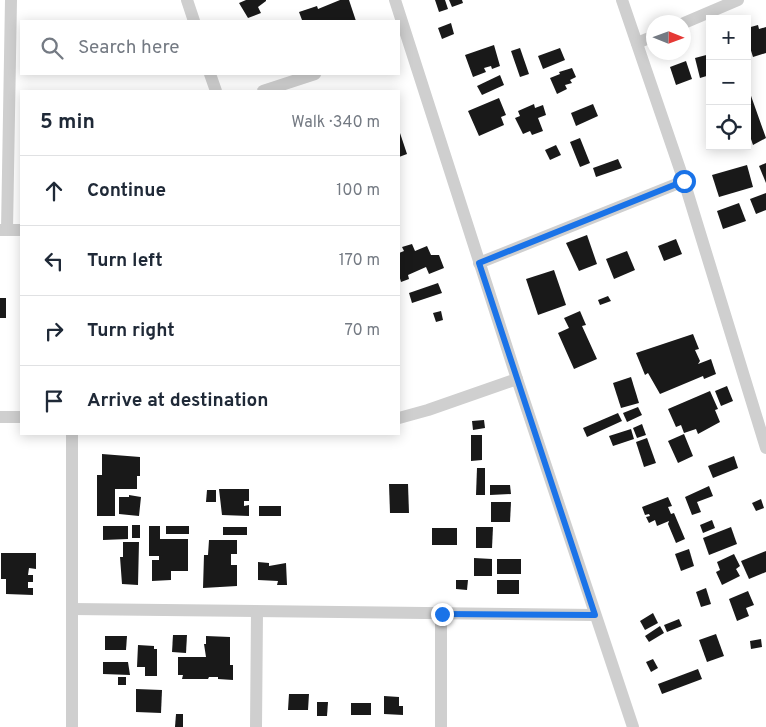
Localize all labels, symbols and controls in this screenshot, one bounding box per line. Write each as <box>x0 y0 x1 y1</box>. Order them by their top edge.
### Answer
north arrow <box>646 15 691 60</box>
map controls <box>706 15 751 150</box>
button: + <box>706 15 751 60</box>
search box <box>20 20 400 75</box>
icon: search <box>38 34 66 62</box>
text: Search here <box>78 36 180 60</box>
button: − <box>706 60 751 105</box>
button: locate <box>706 105 751 150</box>
text: 5 min <box>40 109 95 136</box>
text: Walk · 340 m <box>291 113 380 133</box>
route start <box>673 170 696 193</box>
icon: ahead <box>40 177 68 205</box>
text: Continue <box>87 179 166 203</box>
text: 100 m <box>336 181 380 201</box>
icon: left <box>40 247 68 275</box>
text: Turn left <box>87 249 163 273</box>
text: 170 m <box>339 251 380 271</box>
icon: right <box>40 317 68 345</box>
text: Turn right <box>87 319 175 343</box>
text: 70 m <box>345 321 380 341</box>
icon: arrive <box>40 387 68 415</box>
text: Arrive at destination <box>87 389 268 413</box>
route end <box>431 603 454 626</box>

